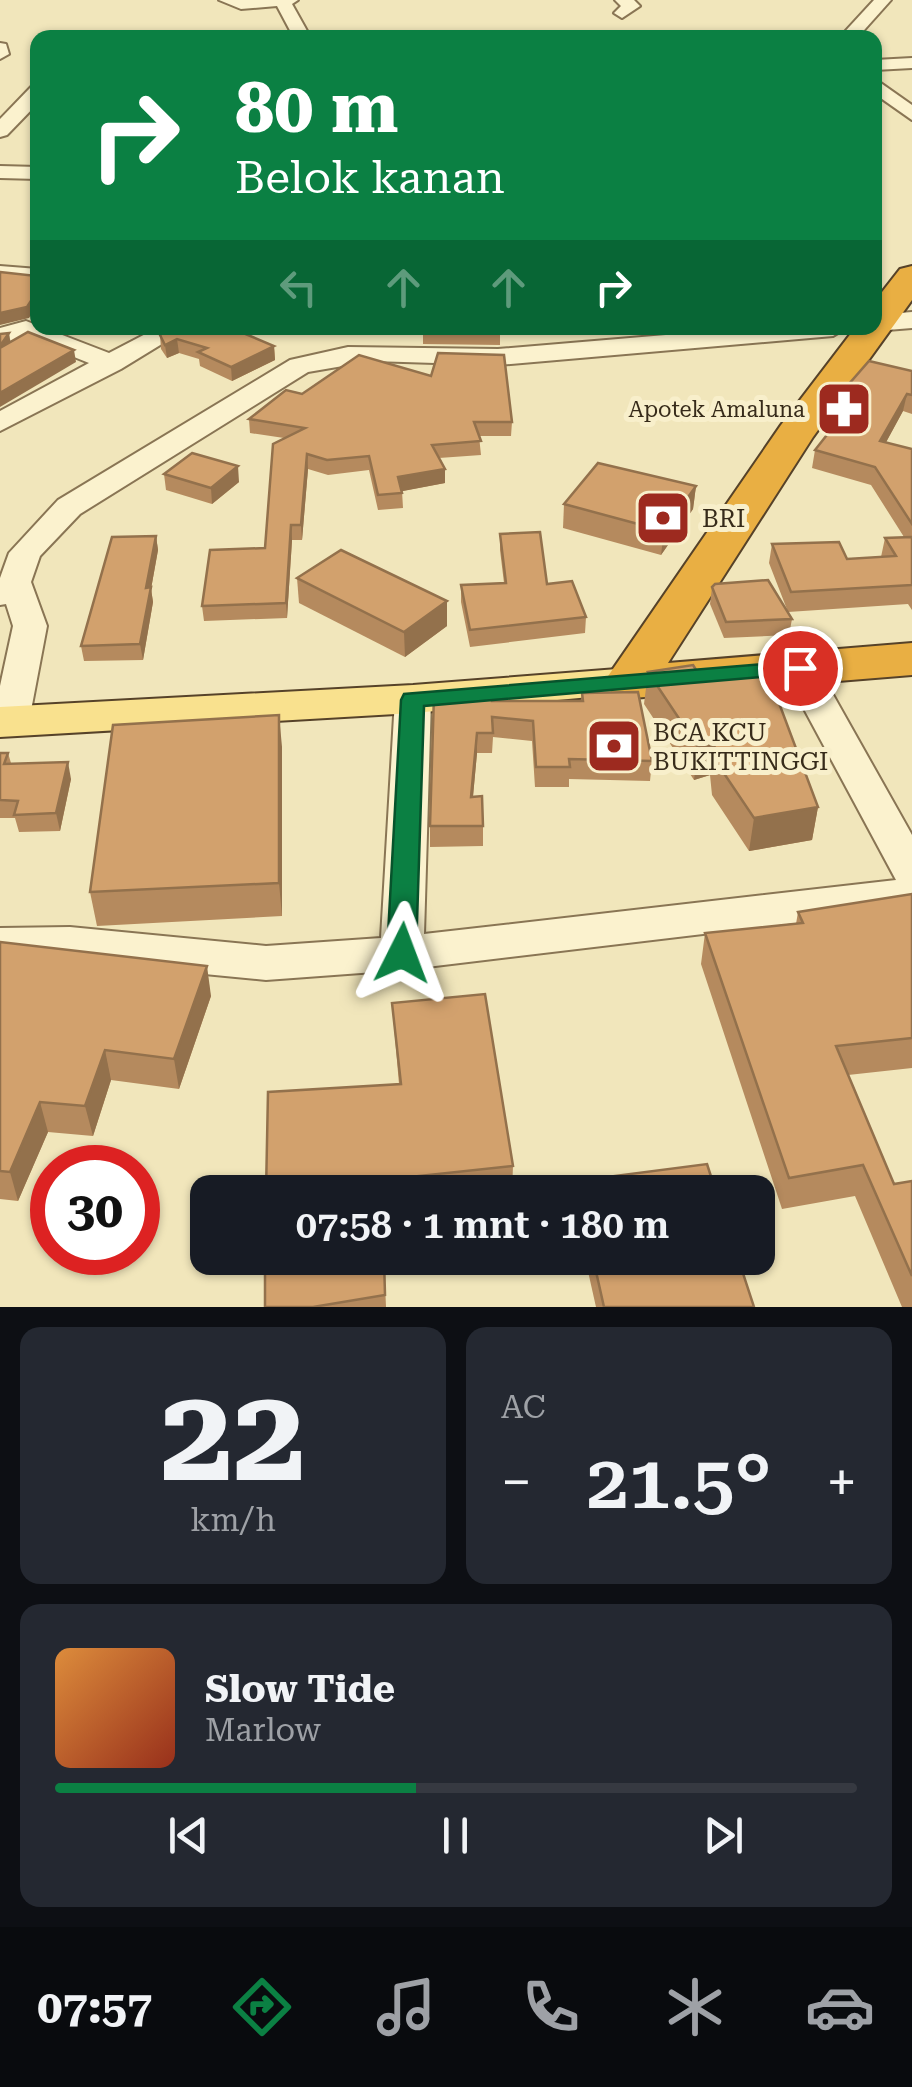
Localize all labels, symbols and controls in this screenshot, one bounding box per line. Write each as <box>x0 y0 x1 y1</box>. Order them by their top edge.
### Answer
text: 80 m <box>235 67 399 149</box>
icon: right <box>70 70 200 200</box>
text: Belok kanan <box>235 151 505 204</box>
icon: left <box>271 260 326 315</box>
icon: ahead <box>376 260 431 315</box>
icon: ahead <box>481 260 536 315</box>
icon: right <box>586 260 641 315</box>
pharmacy icon: Apotek Amaluna <box>814 379 874 439</box>
place label: Apotek Amaluna <box>628 397 805 422</box>
bank icon: BRI <box>633 488 693 548</box>
place label: BRI <box>702 504 745 533</box>
pin <box>758 626 843 711</box>
icon: arrive <box>773 641 828 696</box>
bank icon: BCA KCU BUKITTINGGI <box>584 716 644 776</box>
place label: BCA KCU BUKITTINGGI <box>653 718 828 776</box>
position arrow <box>350 901 454 1005</box>
speed limit sign: 30 <box>30 1145 160 1275</box>
text: 07:58 · 1 mnt · 180 m <box>296 1203 669 1247</box>
text: 22 <box>160 1359 306 1512</box>
text: AC <box>501 1388 546 1426</box>
text: 21.5° <box>586 1438 772 1526</box>
text: − <box>501 1450 532 1514</box>
text: + <box>826 1450 857 1514</box>
text: km/h <box>190 1501 276 1539</box>
text: Slow Tide <box>205 1667 395 1711</box>
text: Marlow <box>205 1711 321 1749</box>
icon: previous <box>161 1808 216 1863</box>
icon: pause <box>428 1808 483 1863</box>
icon: next <box>696 1808 751 1863</box>
icon: directions <box>227 1972 297 2042</box>
icon: music <box>371 1972 441 2042</box>
icon: phone <box>516 1972 586 2042</box>
icon: climate <box>660 1972 730 2042</box>
icon: car <box>805 1972 875 2042</box>
text: 07:57 <box>37 1981 152 2034</box>

